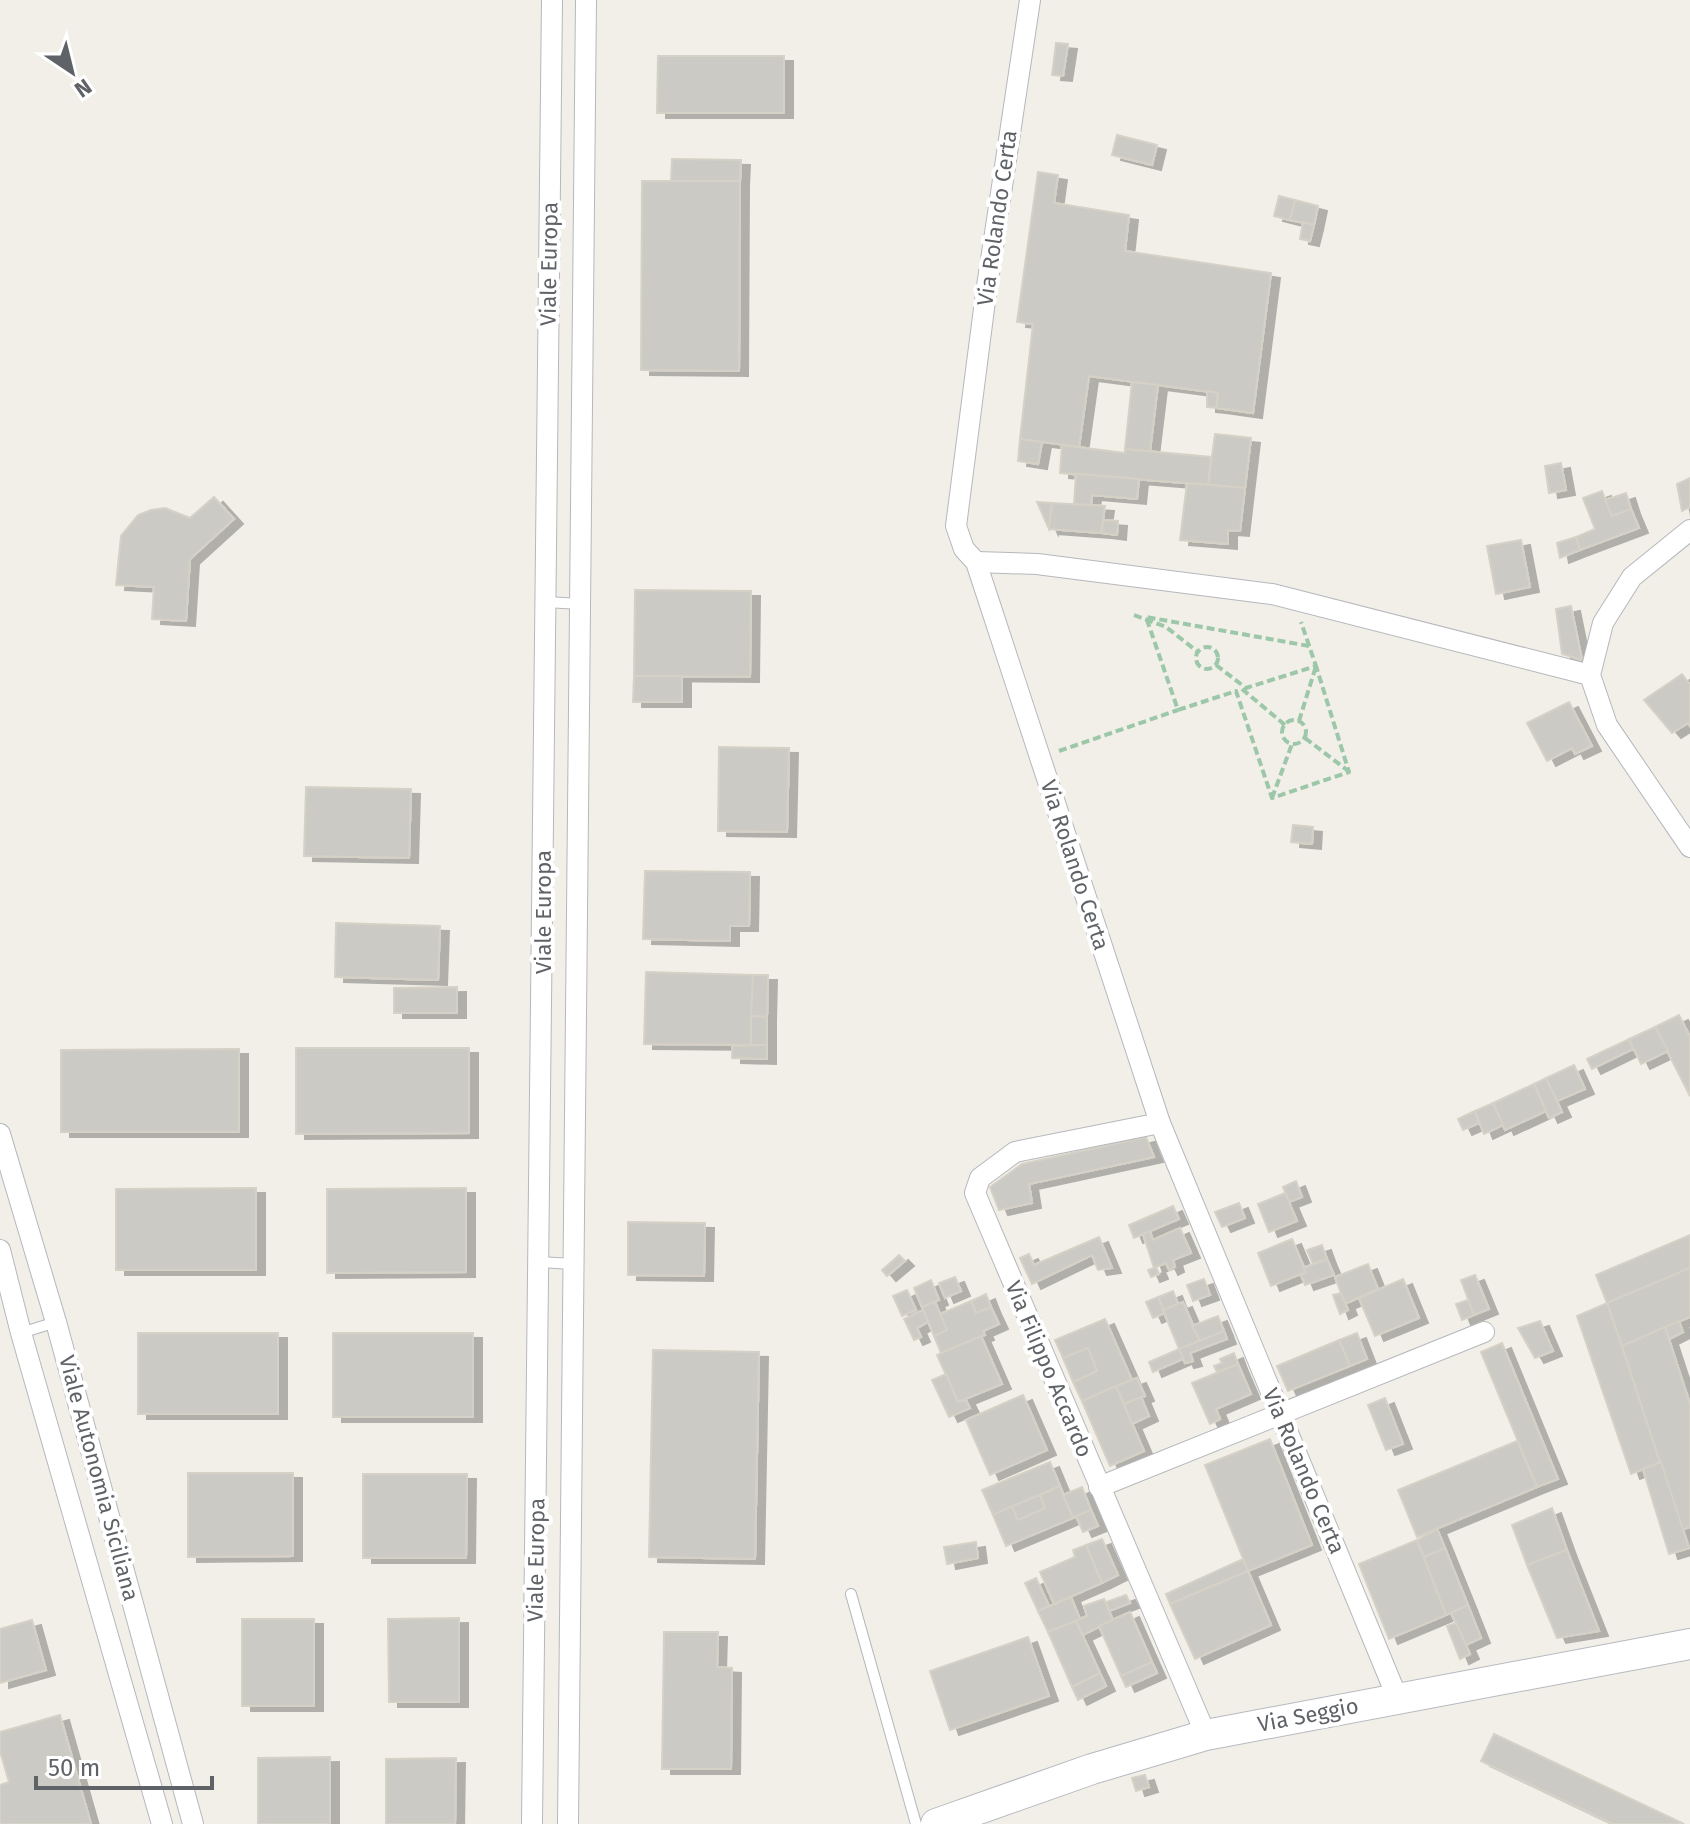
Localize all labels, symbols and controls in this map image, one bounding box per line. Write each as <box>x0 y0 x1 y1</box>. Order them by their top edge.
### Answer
north arrow <box>32 32 112 112</box>
text: N <box>69 73 97 103</box>
street label: Via Rolando Certa <box>971 128 1023 308</box>
street label: Viale Europa <box>534 202 564 326</box>
street label: Via Rolando Certa <box>1035 777 1115 953</box>
street label: Viale Europa <box>530 850 557 974</box>
street label: Via Filippo Accardo <box>1000 1277 1098 1461</box>
street label: Viale Autonomia Siciliana <box>53 1352 145 1604</box>
street label: Via Rolando Certa <box>1257 1384 1351 1558</box>
street label: Viale Europa <box>521 1498 551 1622</box>
street label: Via Seggio <box>1255 1692 1361 1738</box>
scale bar <box>36 1740 212 1790</box>
text: 50 m <box>48 1754 100 1782</box>

